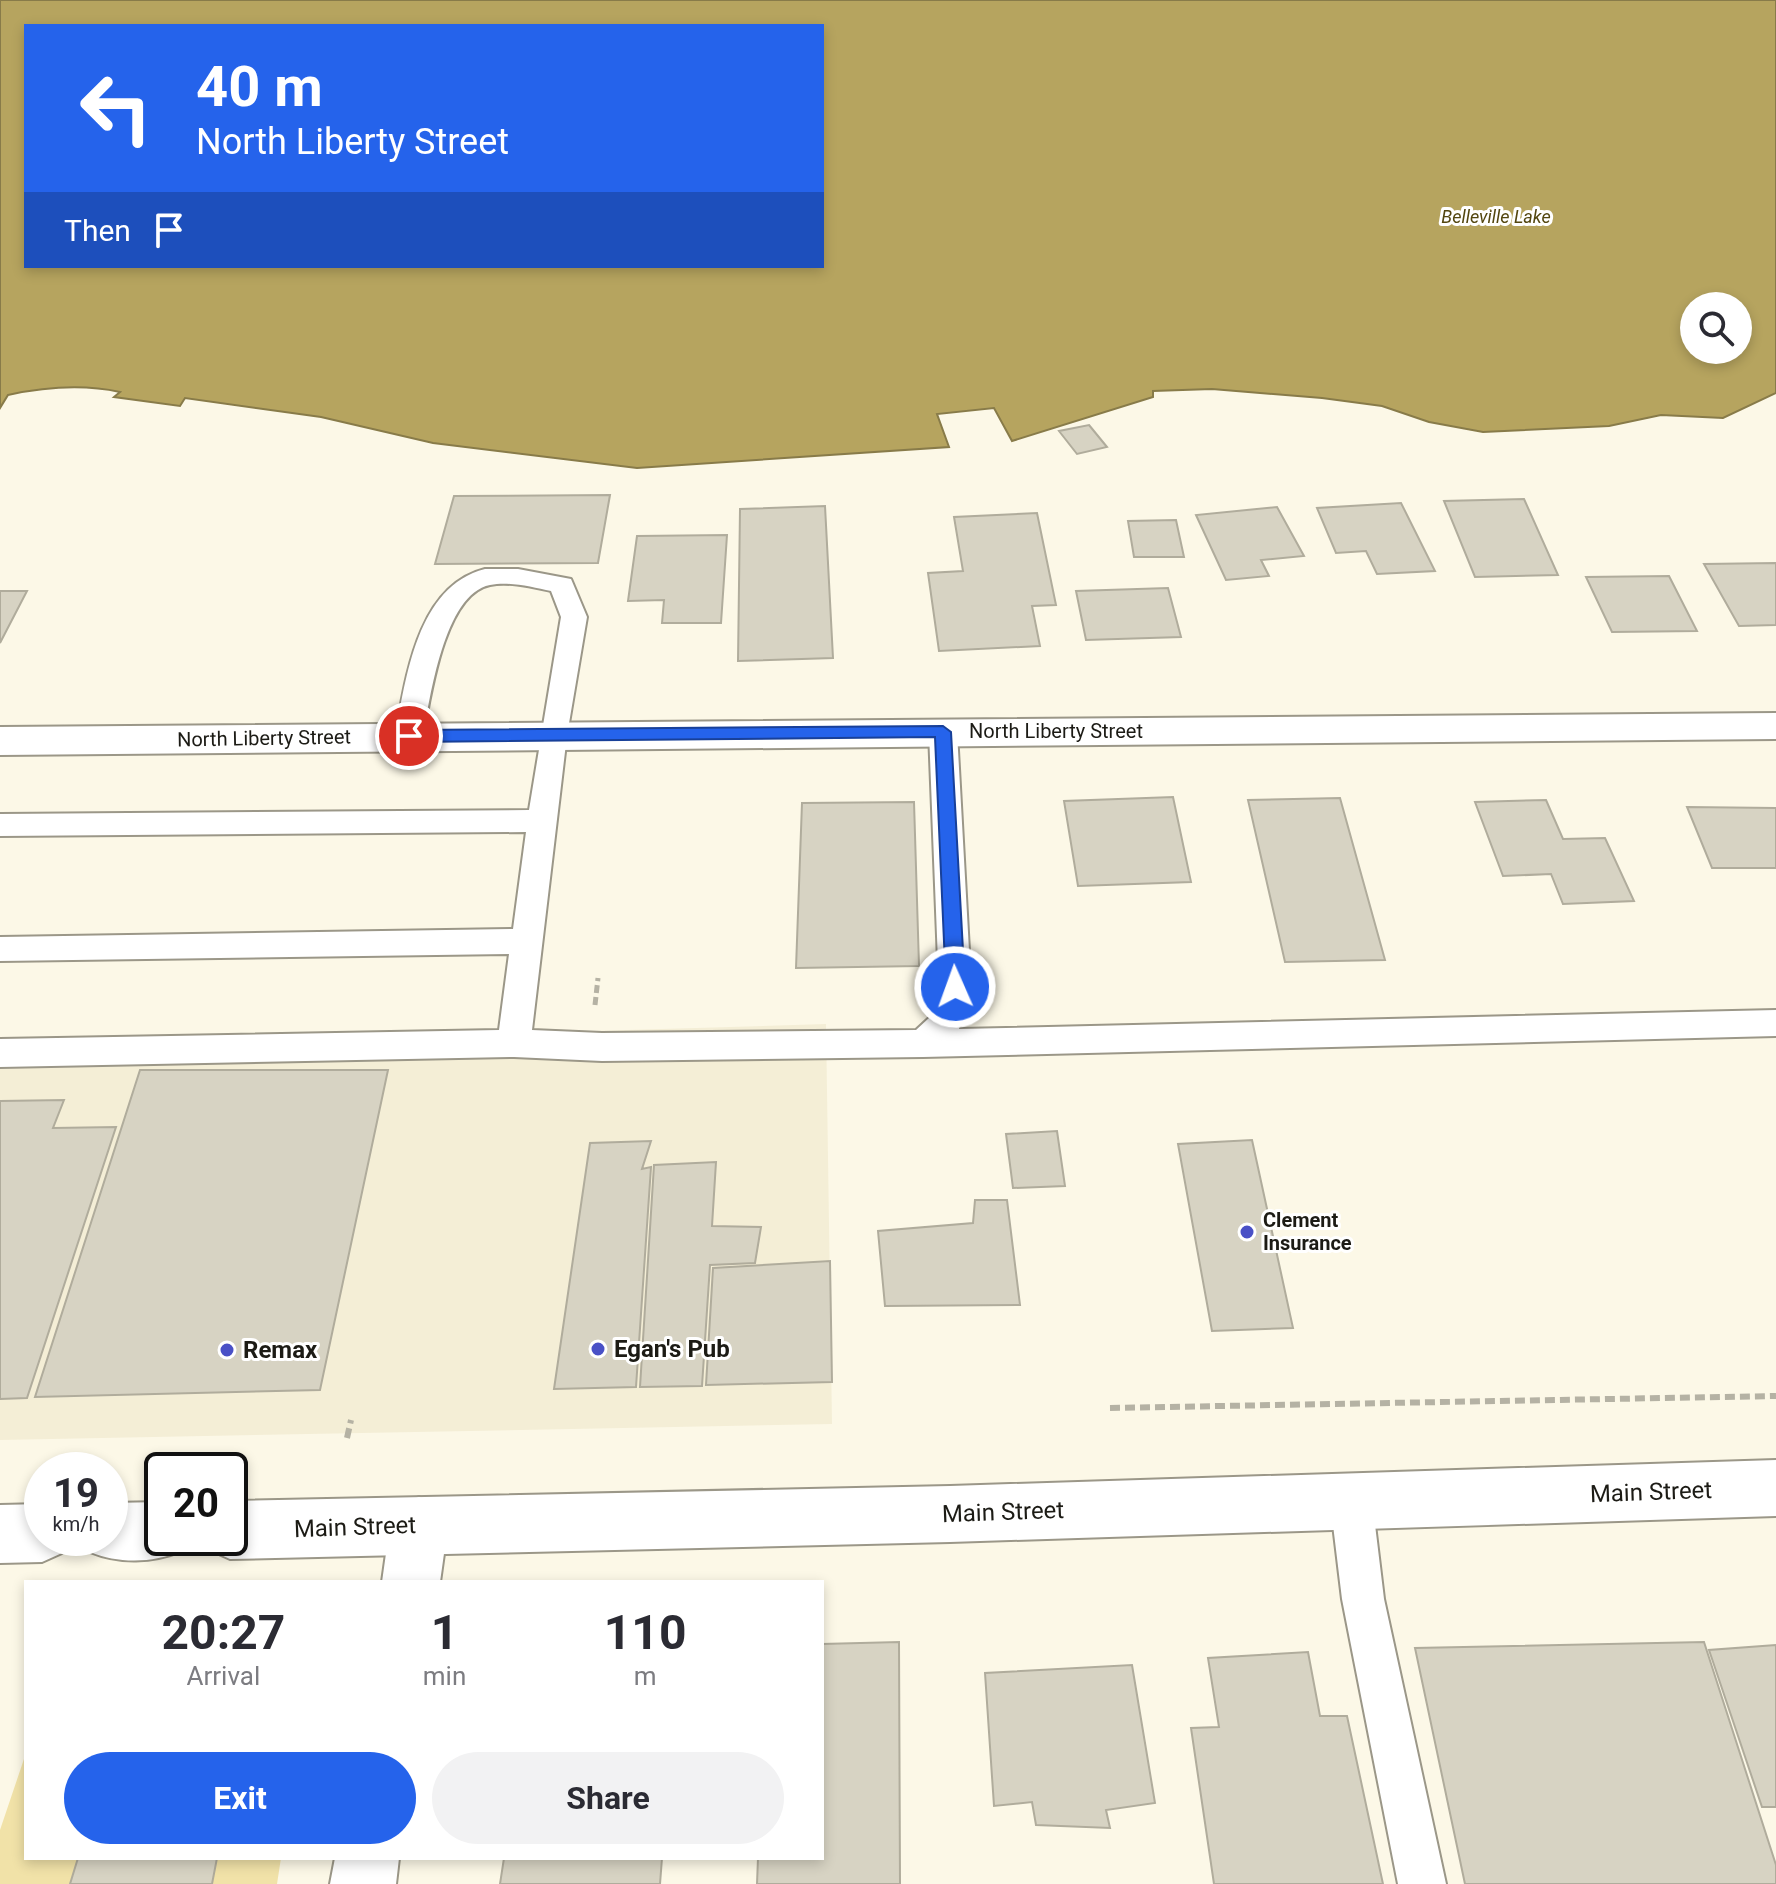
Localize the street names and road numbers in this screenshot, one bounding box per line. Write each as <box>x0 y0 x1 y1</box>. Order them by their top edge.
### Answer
street label: North Liberty Street <box>969 719 1143 743</box>
street label: North Liberty Street <box>177 724 351 752</box>
street label: Main Street <box>1589 1476 1713 1508</box>
street label: Main Street <box>941 1496 1065 1528</box>
street label: Main Street <box>293 1511 417 1543</box>

